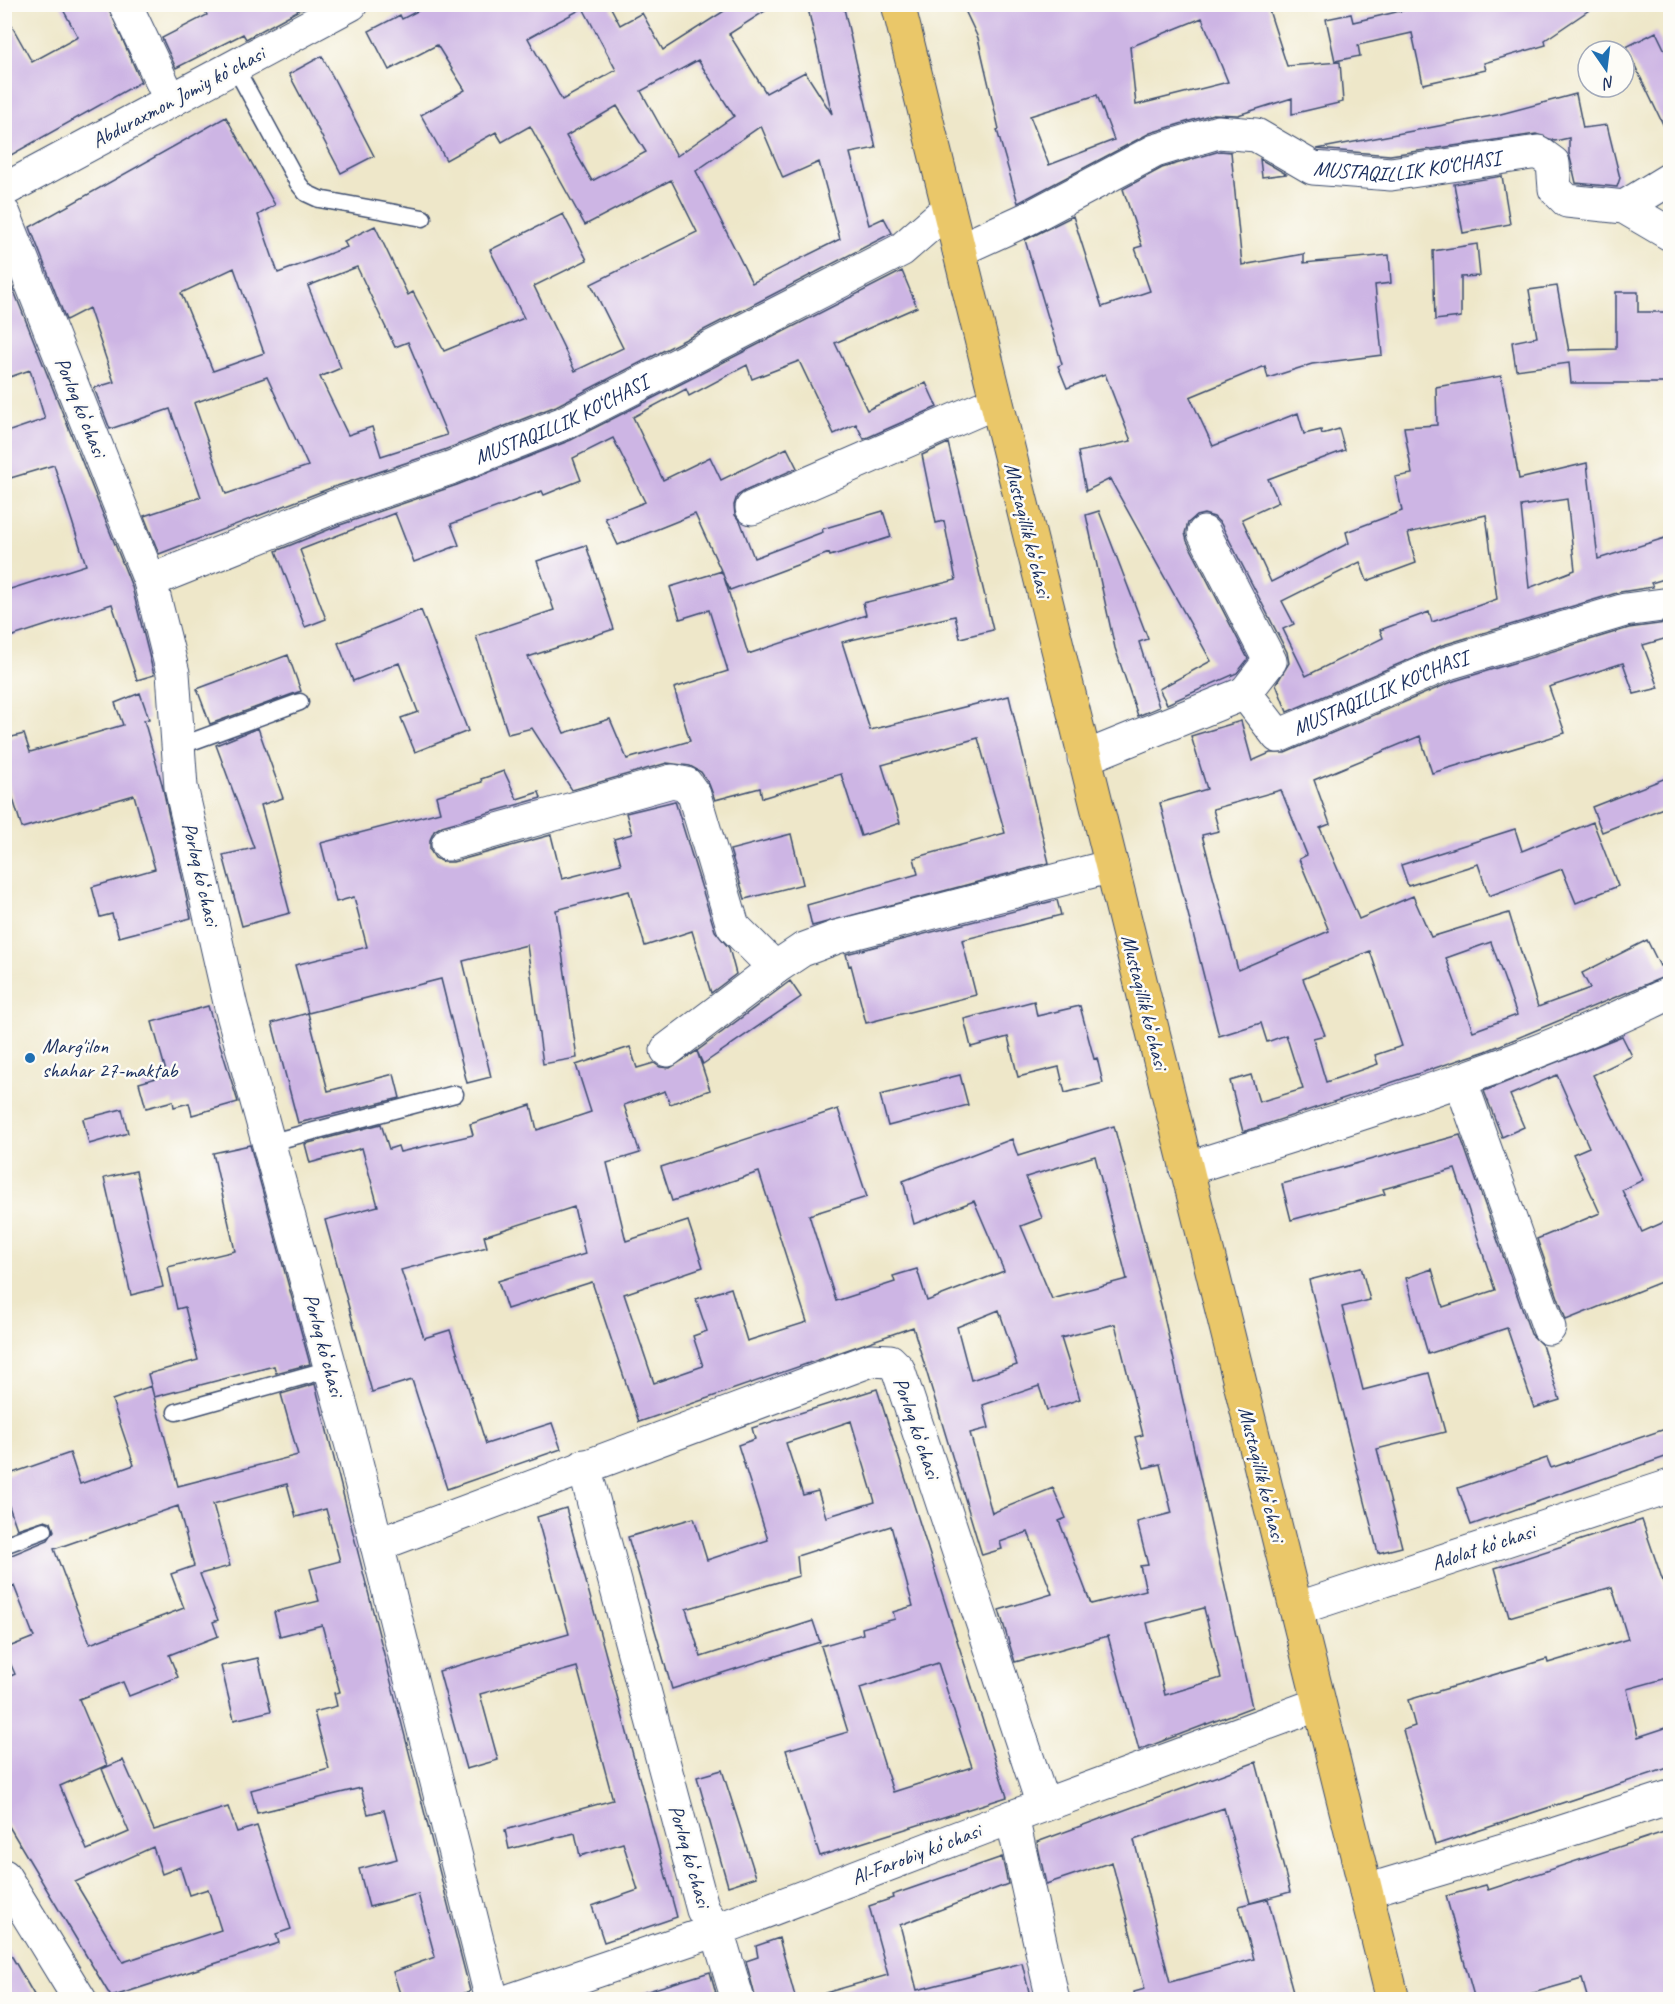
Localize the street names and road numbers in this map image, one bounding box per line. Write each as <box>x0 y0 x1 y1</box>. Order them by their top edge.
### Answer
street label: Abduraxmon Jomiy koʻchasi <box>87 39 272 154</box>
street label: MUSTAQILLIK KO‘CHASI <box>1313 144 1507 187</box>
street label: Porloq koʻchasi <box>49 353 114 463</box>
street label: MUSTAQILLIK KO‘CHASI <box>471 367 657 470</box>
street label: Mustaqillik koʻchasi <box>999 460 1058 603</box>
street label: MUSTAQILLIK KO‘CHASI <box>1289 643 1475 741</box>
street label: Porloq koʻchasi <box>177 820 226 931</box>
street label: Mustaqillik koʻchasi <box>1116 932 1175 1075</box>
street label: Porloq koʻchasi <box>298 1291 351 1402</box>
street label: Porloq koʻchasi <box>888 1374 947 1485</box>
street label: Mustaqillik koʻchasi <box>1233 1404 1292 1547</box>
street label: Adolat koʻchasi <box>1428 1517 1541 1576</box>
street label: Porloq koʻchasi <box>663 1802 718 1913</box>
street label: Al-Farobiy koʻchasi <box>848 1816 987 1891</box>

